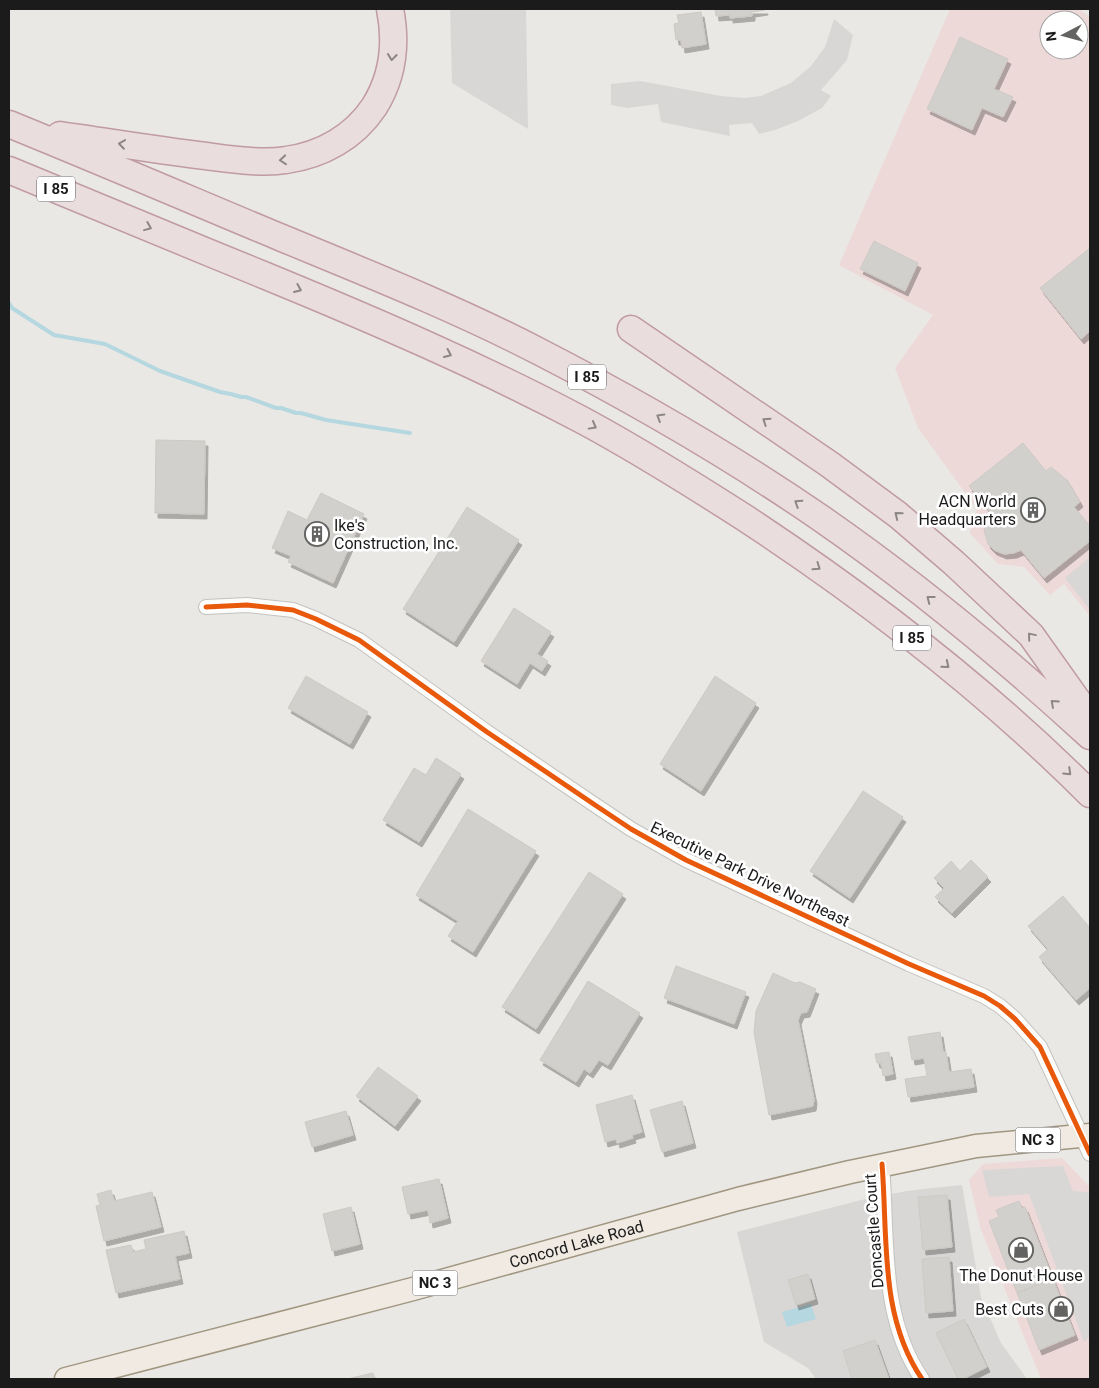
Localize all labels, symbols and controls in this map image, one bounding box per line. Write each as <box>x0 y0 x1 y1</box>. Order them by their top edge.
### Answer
north arrow <box>1039 10 1089 60</box>
text: N <box>1043 31 1060 42</box>
one-way arrow <box>387 54 398 62</box>
one-way arrow <box>118 139 126 150</box>
one-way arrow <box>279 154 287 165</box>
road number: I 85 <box>37 176 75 202</box>
one-way arrow <box>143 221 152 232</box>
one-way arrow <box>293 283 302 294</box>
one-way arrow <box>443 347 452 358</box>
road number: I 85 <box>568 364 606 390</box>
one-way arrow <box>657 414 666 424</box>
one-way arrow <box>762 418 772 427</box>
one-way arrow <box>588 420 597 430</box>
place label: ACN World Headquarters <box>919 492 1016 529</box>
building icon: ACN World Headquarters <box>1020 497 1046 523</box>
one-way arrow <box>795 500 804 510</box>
one-way arrow <box>895 513 904 521</box>
place label: Ike's Construction, Inc. <box>334 516 458 553</box>
building icon: Ike's Construction, Inc. <box>304 521 330 547</box>
one-way arrow <box>811 561 821 570</box>
one-way arrow <box>927 596 936 604</box>
road number: I 85 <box>893 626 931 650</box>
one-way arrow <box>1028 633 1037 642</box>
one-way arrow <box>940 660 949 668</box>
one-way arrow <box>1051 700 1060 709</box>
one-way arrow <box>1063 766 1072 775</box>
street label: Executive Park Drive Northeast <box>647 817 853 931</box>
road number: NC 3 <box>1016 1128 1060 1152</box>
street label: Doncastle Court <box>861 1173 887 1289</box>
street label: Concord Lake Road <box>507 1216 646 1271</box>
shop icon: The Donut House <box>1008 1237 1034 1263</box>
place label: The Donut House <box>959 1266 1083 1285</box>
road number: NC 3 <box>412 1270 458 1296</box>
shop icon: Best Cuts <box>1048 1296 1074 1322</box>
place label: Best Cuts <box>975 1300 1044 1319</box>

